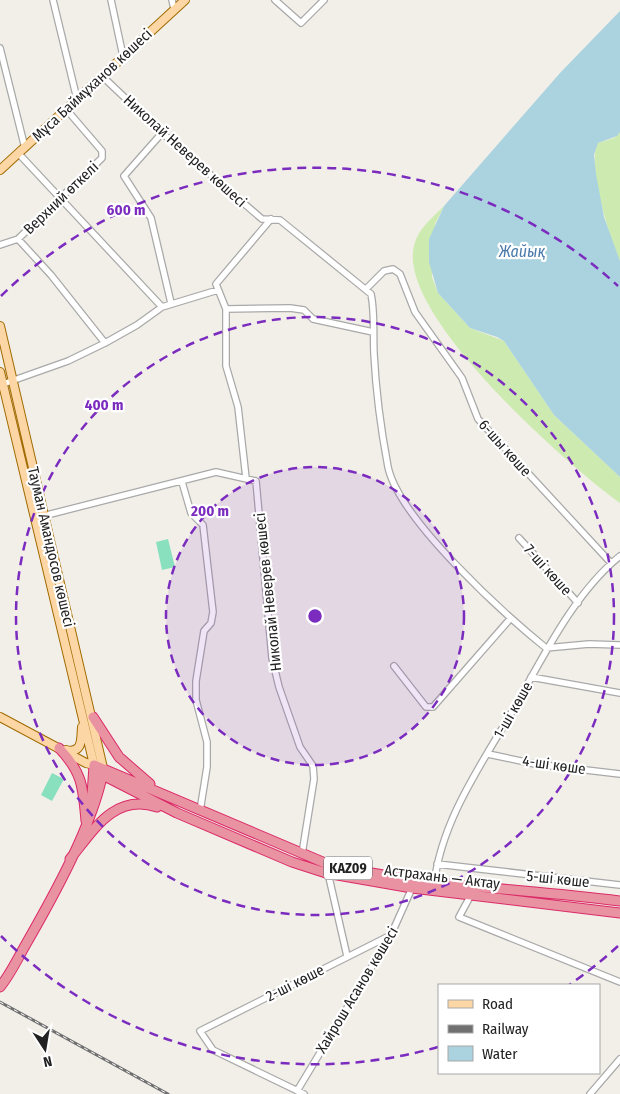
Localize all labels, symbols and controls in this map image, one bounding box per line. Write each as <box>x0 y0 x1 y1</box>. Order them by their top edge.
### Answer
street label: Мұса Баймұханов көшесі <box>28 25 156 145</box>
street label: Николай Неверев көшесі <box>120 91 250 211</box>
street label: Верхний өткелі <box>20 158 102 238</box>
text: 600 m <box>107 201 145 219</box>
water label: Жайық <box>498 242 546 261</box>
text: 400 m <box>85 396 123 414</box>
street label: 6-шы көше <box>475 416 535 480</box>
street label: Тауман Амандосов көшесі <box>24 465 78 629</box>
text: 200 m <box>190 502 229 520</box>
street label: Николай Неверев көшесі <box>251 512 285 672</box>
street label: 7-шi көше <box>520 541 576 599</box>
centre of rings <box>306 607 324 625</box>
street label: 1-ші көше <box>490 679 536 741</box>
street label: 4-шi көше <box>521 752 587 778</box>
road number: KAZ09 <box>324 856 372 880</box>
street label: Астрахань — Актау <box>383 861 501 893</box>
street label: 5-шi көше <box>526 867 590 891</box>
street label: Хайрош Асанов көшесі <box>312 924 402 1056</box>
street label: 2-ші көше <box>263 961 327 1005</box>
legend <box>438 984 600 1074</box>
text: Road <box>482 995 513 1013</box>
text: Railway <box>482 1020 529 1038</box>
north arrow <box>20 1024 70 1074</box>
text: Water <box>482 1045 518 1063</box>
text: N <box>42 1052 53 1070</box>

